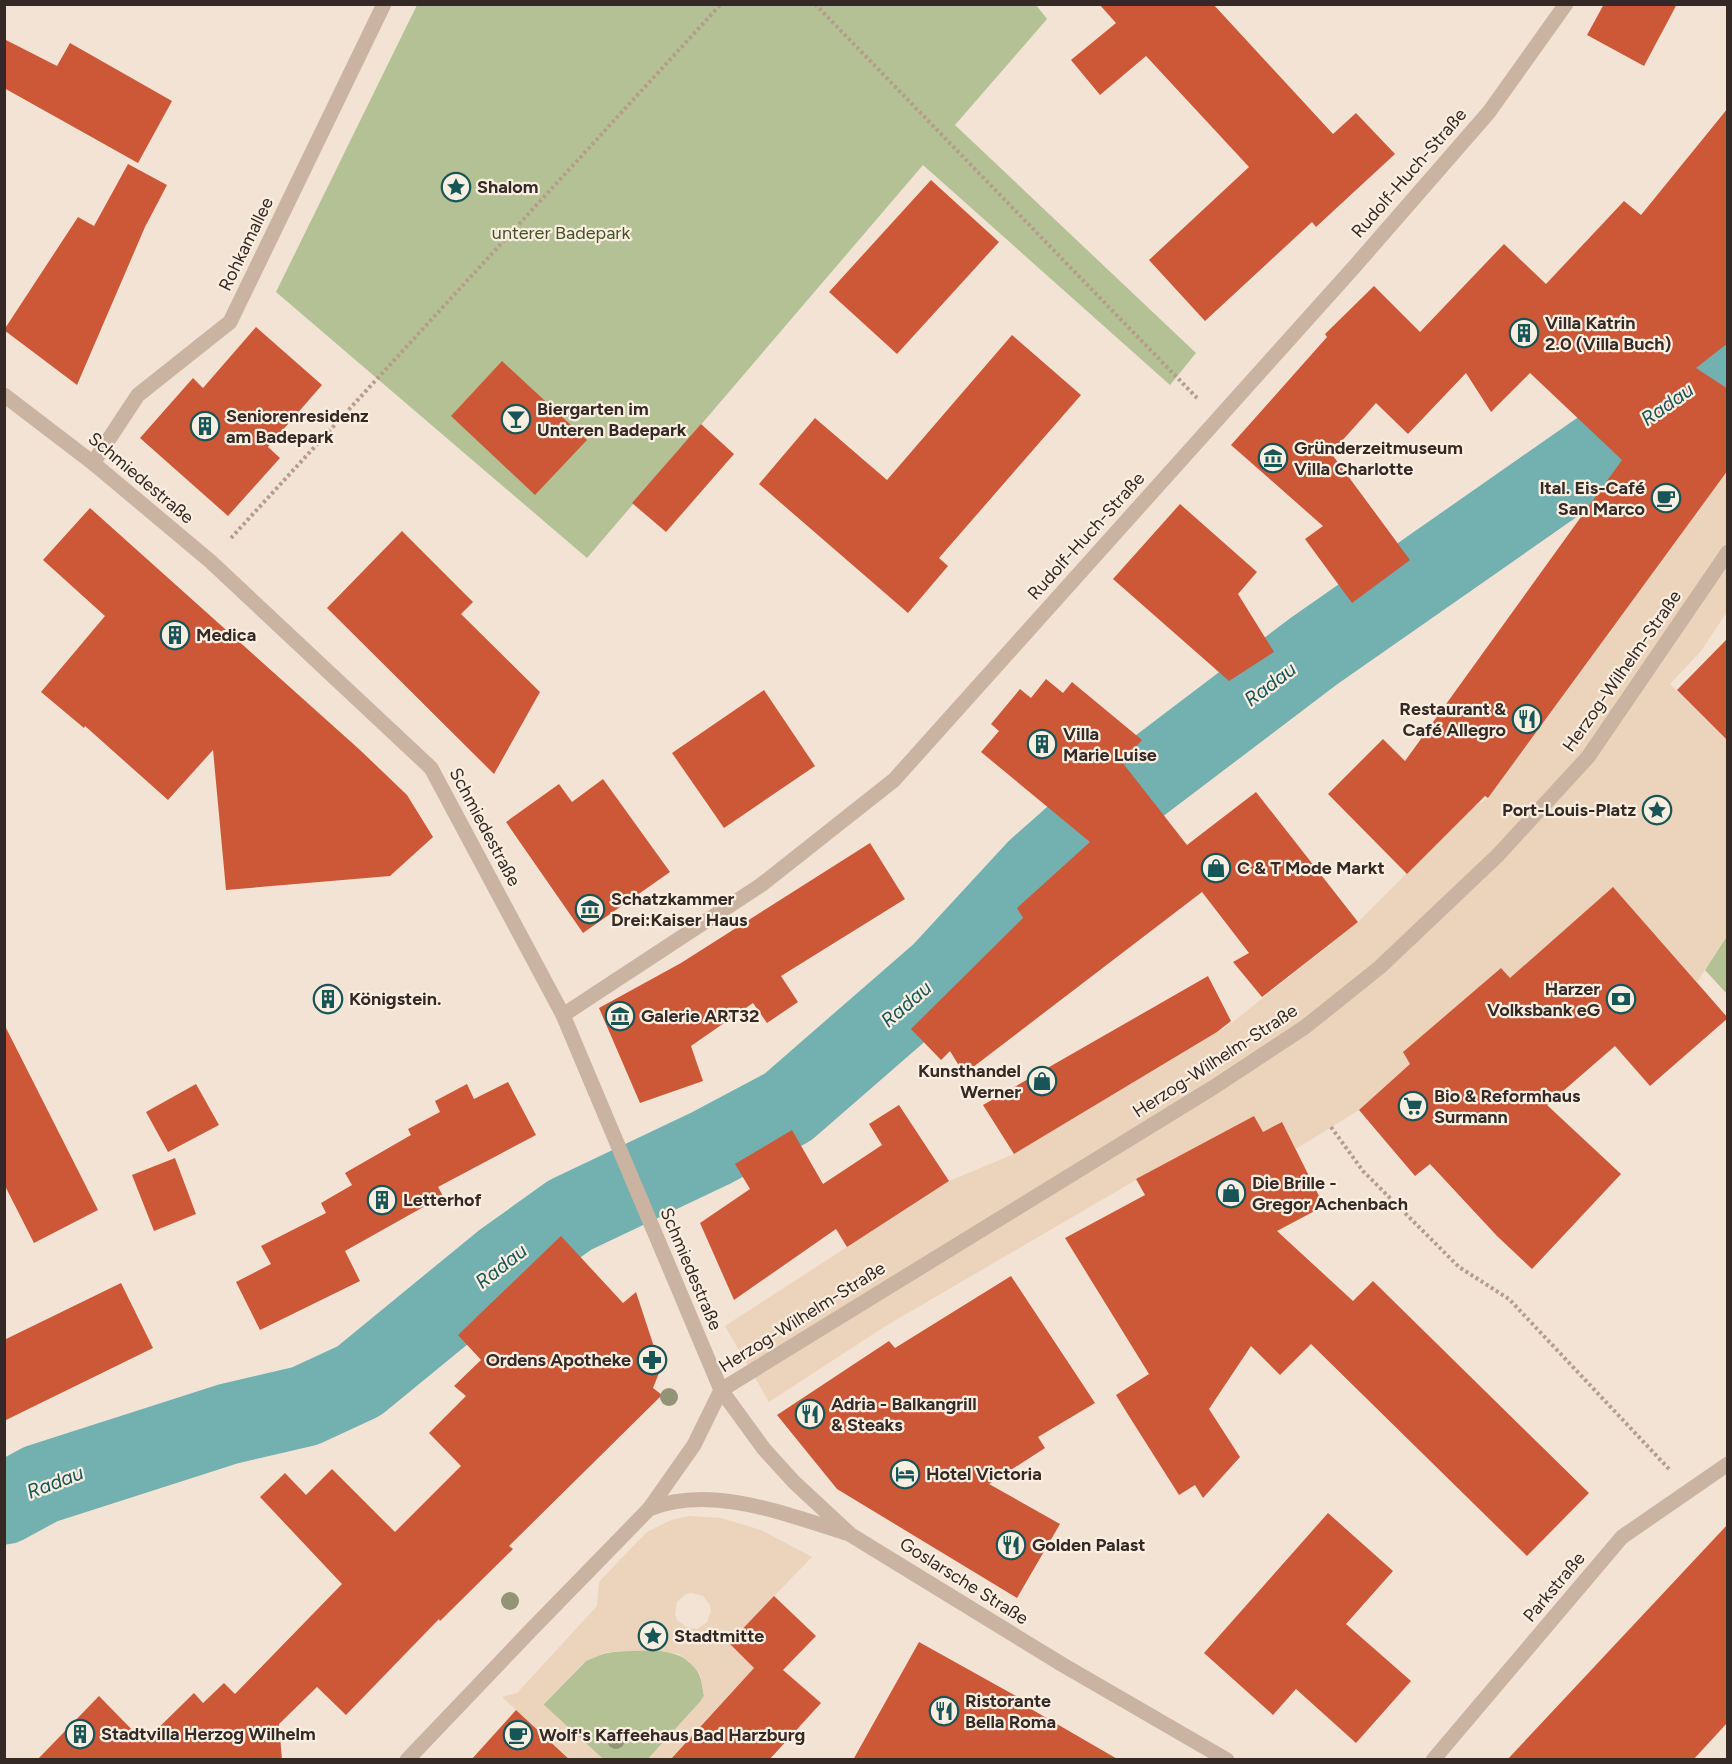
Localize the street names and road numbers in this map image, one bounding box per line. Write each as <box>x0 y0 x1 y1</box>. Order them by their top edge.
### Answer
street label: Rudolf-Huch-Straße <box>1347 104 1471 242</box>
street label: Rohkamallee <box>214 193 278 294</box>
street label: Schmiedestraße <box>84 427 198 529</box>
street label: Rudolf-Huch-Straße <box>1023 467 1149 604</box>
street label: Herzog-Wilhelm-Straße <box>1558 586 1686 756</box>
street label: Schmiedestraße <box>445 764 526 890</box>
street label: Herzog-Wilhelm-Straße <box>1129 999 1302 1122</box>
street label: Schmiedestraße <box>655 1204 727 1334</box>
street label: Herzog-Wilhelm-Straße <box>715 1257 889 1377</box>
street label: Goslarsche Straße <box>896 1533 1032 1629</box>
street label: Parkstraße <box>1518 1547 1590 1627</box>

